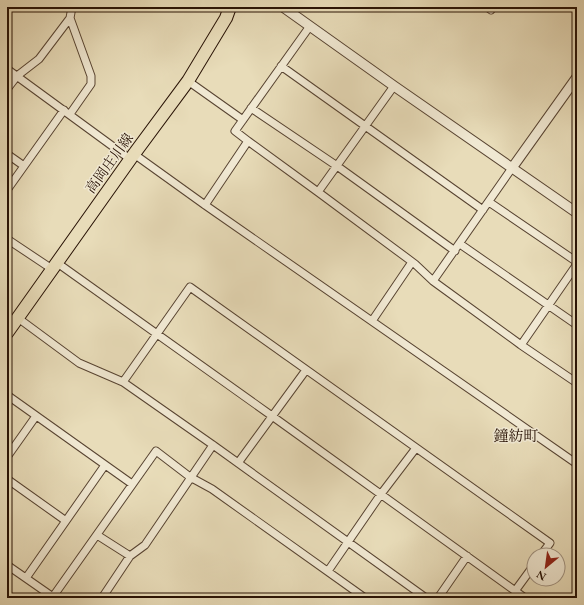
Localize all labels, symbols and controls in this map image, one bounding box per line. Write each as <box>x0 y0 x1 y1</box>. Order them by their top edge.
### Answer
street label: 高岡庄川線 <box>81 129 137 197</box>
district label: 鐘紡町 <box>493 426 539 445</box>
north arrow <box>526 547 566 587</box>
text: N <box>534 567 548 584</box>

